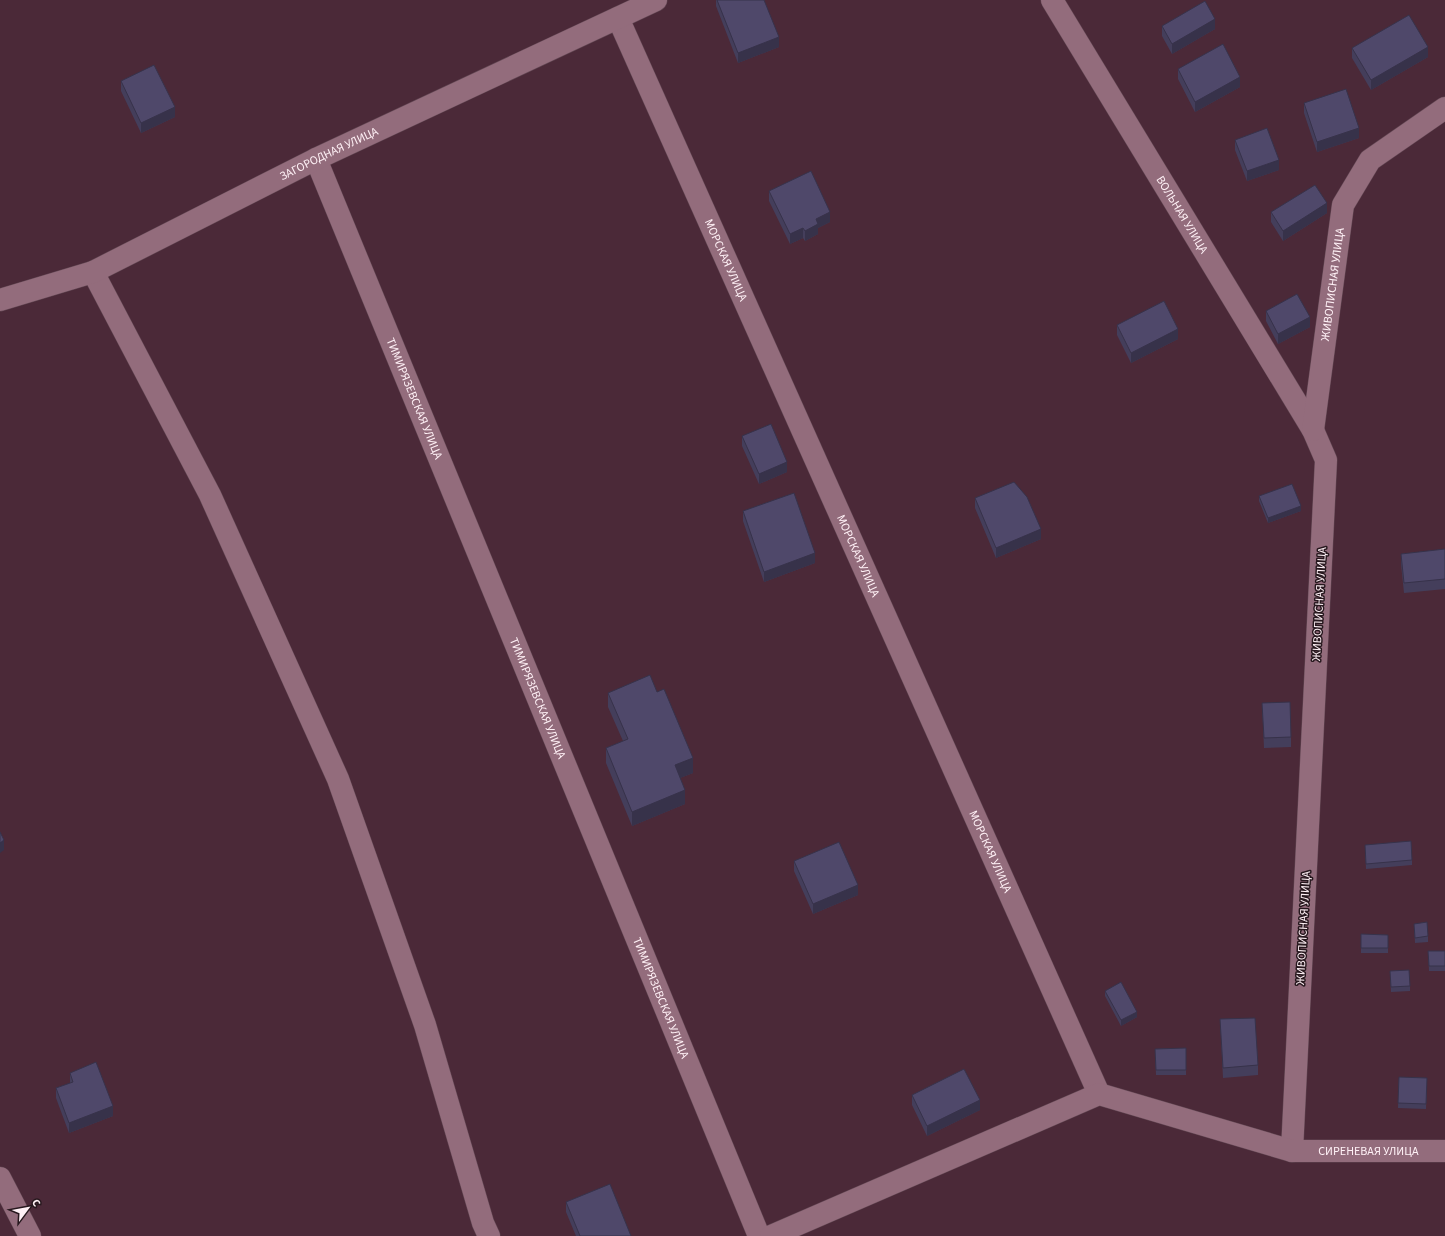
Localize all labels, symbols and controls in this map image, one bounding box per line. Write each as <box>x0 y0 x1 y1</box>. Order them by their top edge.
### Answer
street label: ЗАГОРОДНАЯ УЛИЦА <box>277 123 382 185</box>
street label: ВОЛЬНАЯ УЛИЦА <box>1152 173 1212 257</box>
street label: МОРСКАЯ УЛИЦА <box>700 216 752 304</box>
street label: ЖИВОПИСНАЯ УЛИЦА <box>1317 226 1349 342</box>
street label: ТИМИРЯЗЕВСКАЯ УЛИЦА <box>382 336 447 462</box>
street label: МОРСКАЯ УЛИЦА <box>832 512 884 600</box>
street label: ЖИВОПИСНАЯ УЛИЦА <box>1308 546 1331 661</box>
street label: ТИМИРЯЗЕВСКАЯ УЛИЦА <box>505 635 570 762</box>
street label: МОРСКАЯ УЛИЦА <box>964 808 1016 896</box>
street label: ЖИВОПИСНАЯ УЛИЦА <box>1292 870 1315 985</box>
street label: ТИМИРЯЗЕВСКАЯ УЛИЦА <box>628 935 693 1062</box>
street label: СИРЕНЕВАЯ УЛИЦА <box>1318 1143 1419 1160</box>
north arrow <box>8 1188 48 1228</box>
text: С <box>28 1196 44 1210</box>

